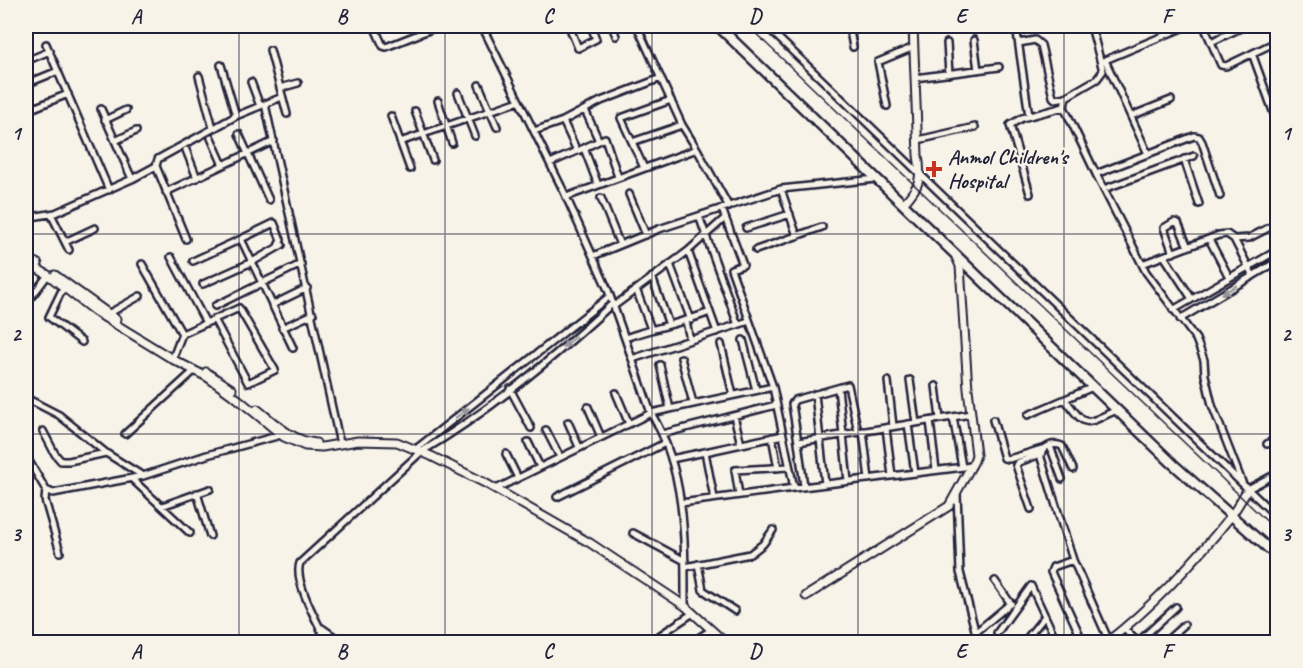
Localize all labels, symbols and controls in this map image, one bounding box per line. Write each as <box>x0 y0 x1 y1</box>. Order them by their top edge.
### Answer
text: A <box>131 4 143 29</box>
text: B <box>337 4 349 29</box>
text: C <box>543 4 555 29</box>
text: D <box>749 4 763 29</box>
text: E <box>956 4 970 29</box>
text: F <box>1162 4 1176 29</box>
text: 1 <box>12 121 23 146</box>
text: 1 <box>1282 121 1293 146</box>
place label: Anmol Children's Hospital <box>948 144 1070 194</box>
marker: Anmol Children's Hospital <box>925 160 943 178</box>
one-way arrow <box>1220 285 1237 295</box>
text: 2 <box>12 322 23 347</box>
text: 2 <box>1282 322 1293 347</box>
one-way arrow <box>561 335 576 347</box>
one-way arrow <box>454 407 470 420</box>
text: 3 <box>12 522 23 547</box>
text: 3 <box>1282 522 1293 547</box>
text: A <box>131 639 143 664</box>
text: B <box>337 639 349 664</box>
text: C <box>543 639 555 664</box>
text: D <box>749 639 763 664</box>
text: E <box>956 639 970 664</box>
text: F <box>1162 639 1176 664</box>

